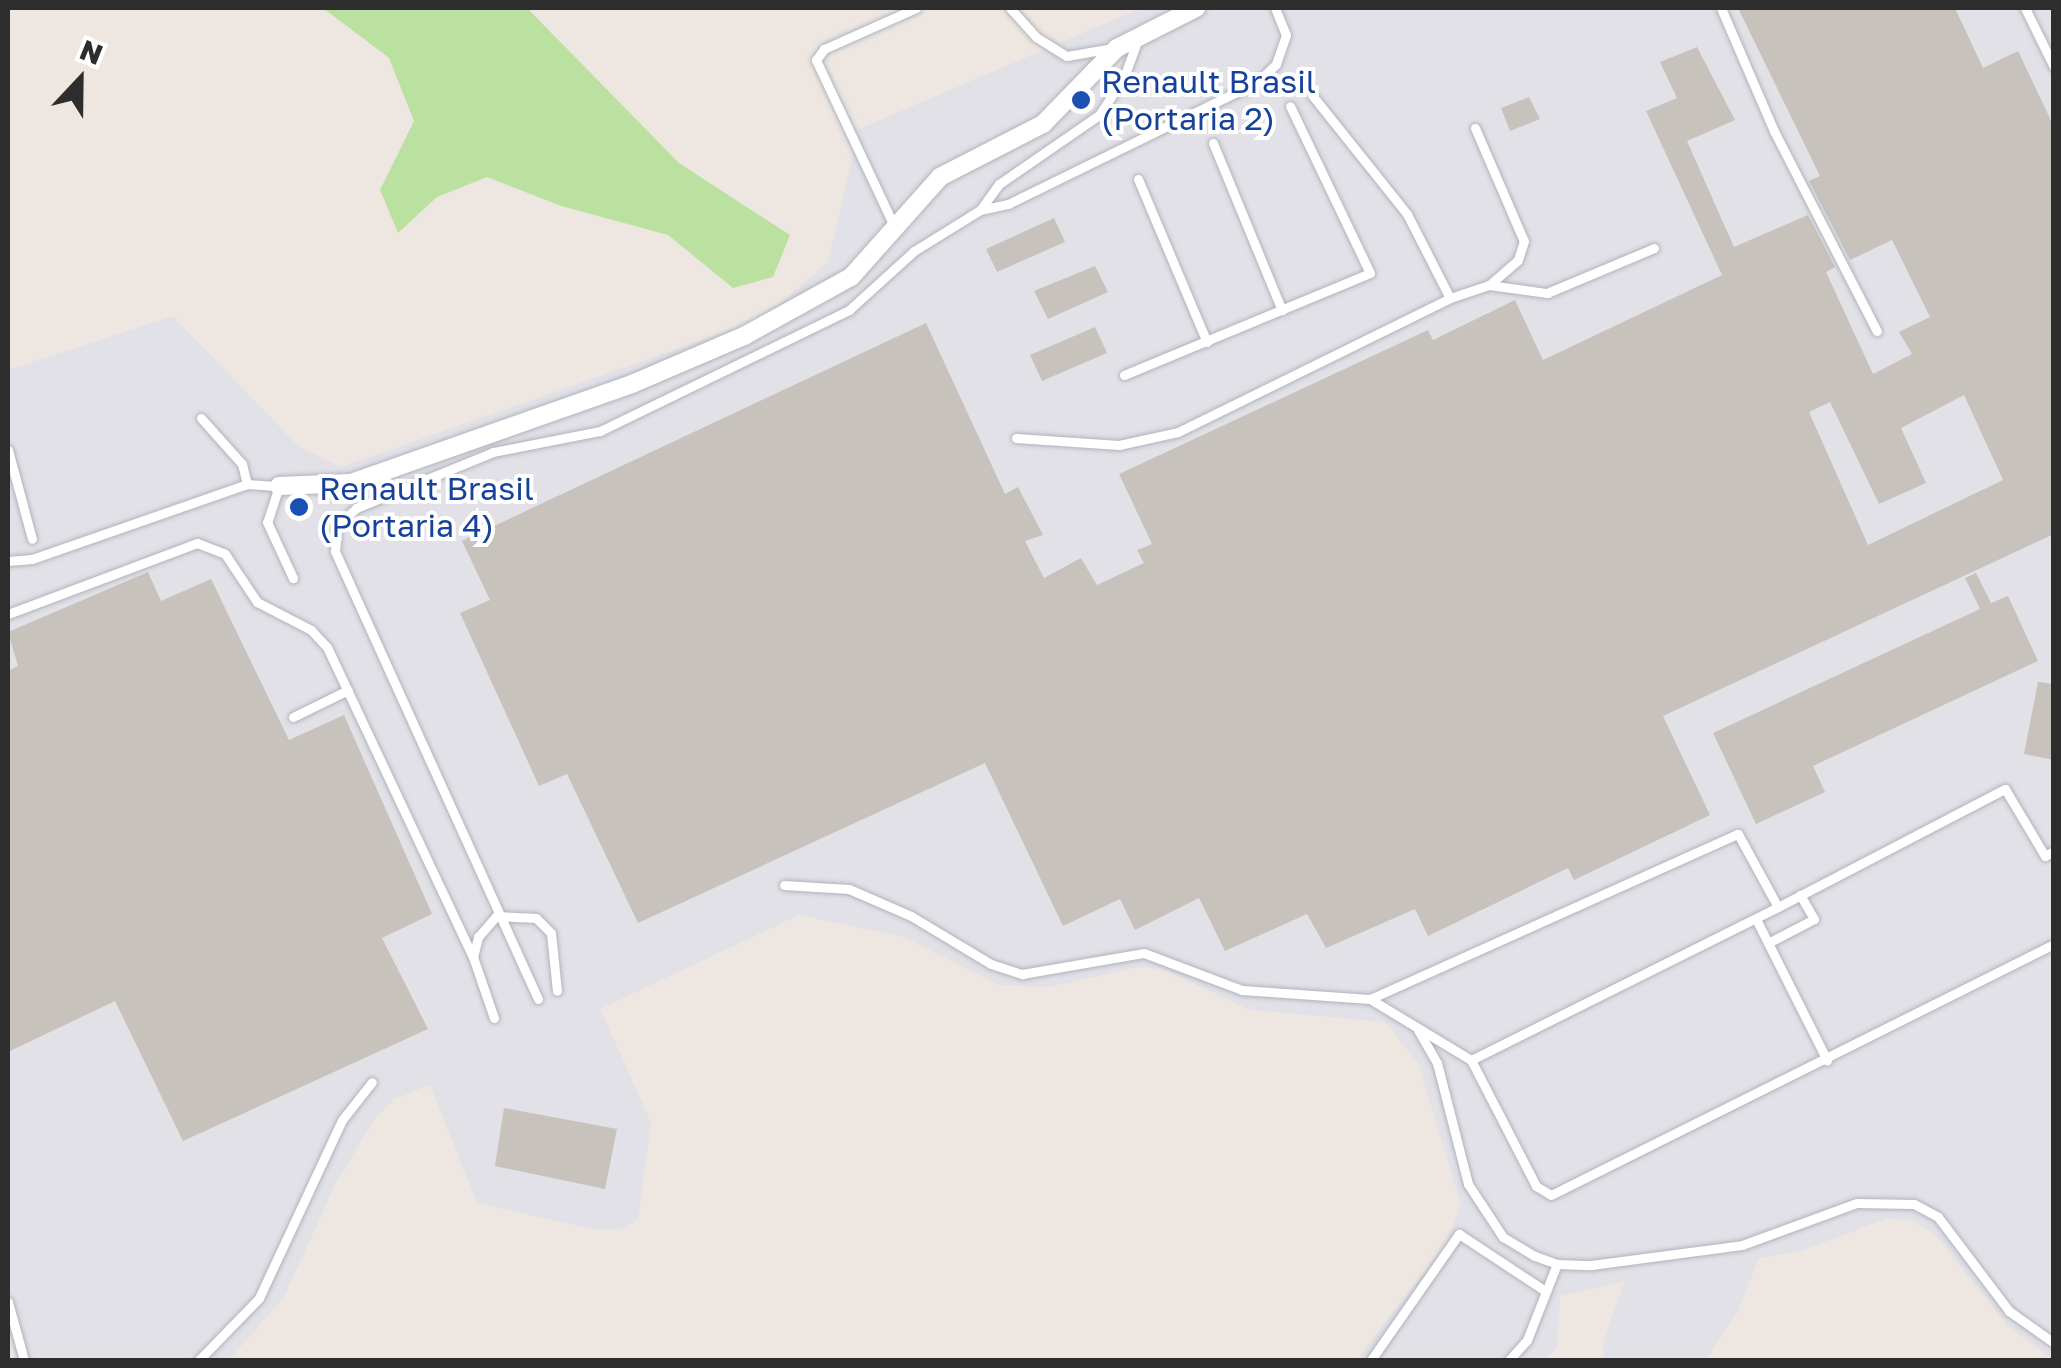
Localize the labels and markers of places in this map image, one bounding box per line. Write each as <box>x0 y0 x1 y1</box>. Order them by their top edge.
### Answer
place label: Renault Brasil (Portaria 2) <box>1101 63 1316 138</box>
marker: Renault Brasil (Portaria 2) <box>1070 89 1092 111</box>
place label: Renault Brasil (Portaria 4) <box>319 470 534 545</box>
marker: Renault Brasil (Portaria 4) <box>288 496 310 518</box>

